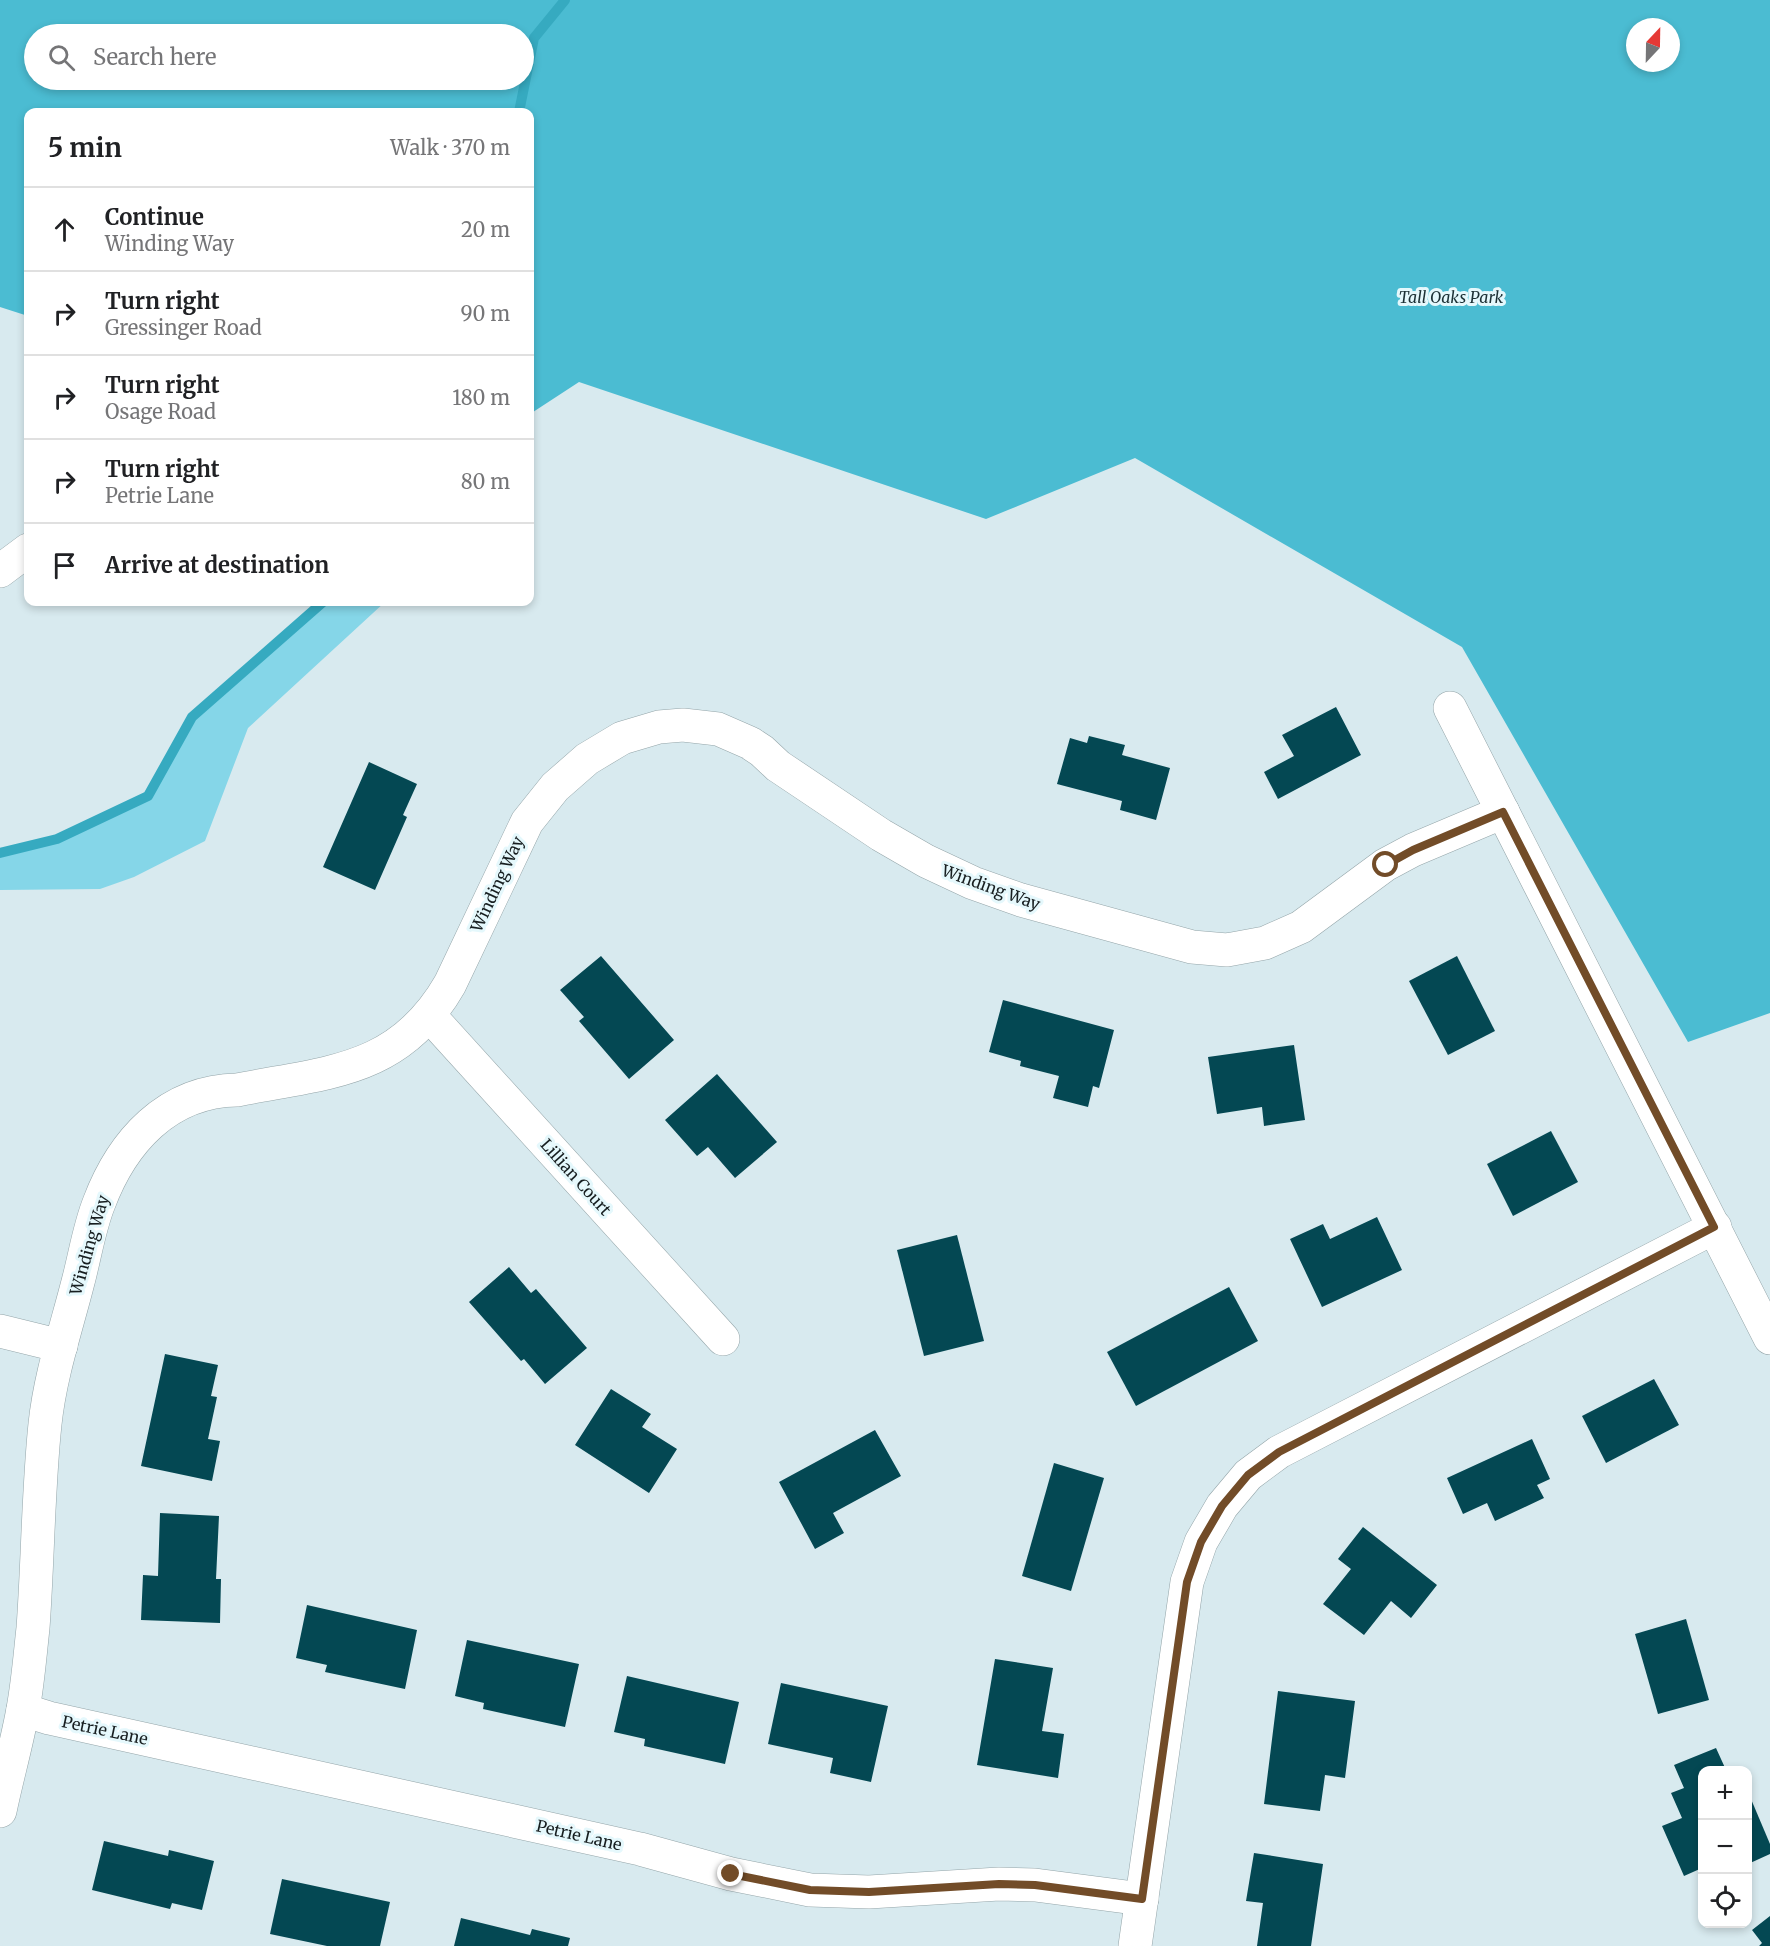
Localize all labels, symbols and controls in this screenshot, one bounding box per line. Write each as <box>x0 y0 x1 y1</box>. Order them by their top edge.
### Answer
north arrow <box>1626 18 1680 72</box>
search box <box>24 24 534 90</box>
icon: search <box>45 41 78 74</box>
text: Search here <box>93 43 216 71</box>
text: 5 min <box>48 131 122 164</box>
text: Walk · 370 m <box>390 135 510 160</box>
text: Continue <box>105 203 204 231</box>
icon: ahead <box>48 213 81 246</box>
text: 20 m <box>461 217 510 242</box>
text: Winding Way <box>105 231 234 256</box>
text: Turn right <box>105 287 219 315</box>
park label: Tall Oaks Park <box>1399 287 1504 307</box>
icon: right <box>48 297 81 330</box>
text: 90 m <box>460 301 510 326</box>
text: Gressinger Road <box>105 315 262 340</box>
text: Turn right <box>105 371 219 399</box>
icon: right <box>48 381 81 414</box>
text: 180 m <box>452 385 510 410</box>
text: Osage Road <box>105 399 216 424</box>
text: Turn right <box>105 455 219 483</box>
icon: right <box>48 465 81 498</box>
text: 80 m <box>461 469 510 494</box>
text: Petrie Lane <box>105 483 214 508</box>
icon: arrive <box>48 549 81 582</box>
text: Arrive at destination <box>105 551 329 579</box>
street label: Winding Way <box>466 832 528 936</box>
route start <box>1372 851 1398 877</box>
street label: Winding Way <box>938 860 1044 914</box>
street label: Lillian Court <box>536 1135 616 1220</box>
street label: Winding Way <box>65 1192 113 1298</box>
street label: Petrie Lane <box>60 1711 150 1749</box>
map controls <box>1698 1766 1752 1928</box>
button: + <box>1698 1766 1752 1820</box>
street label: Petrie Lane <box>534 1815 624 1855</box>
button: − <box>1698 1820 1752 1874</box>
route end <box>717 1860 743 1886</box>
button: locate <box>1698 1874 1752 1928</box>

